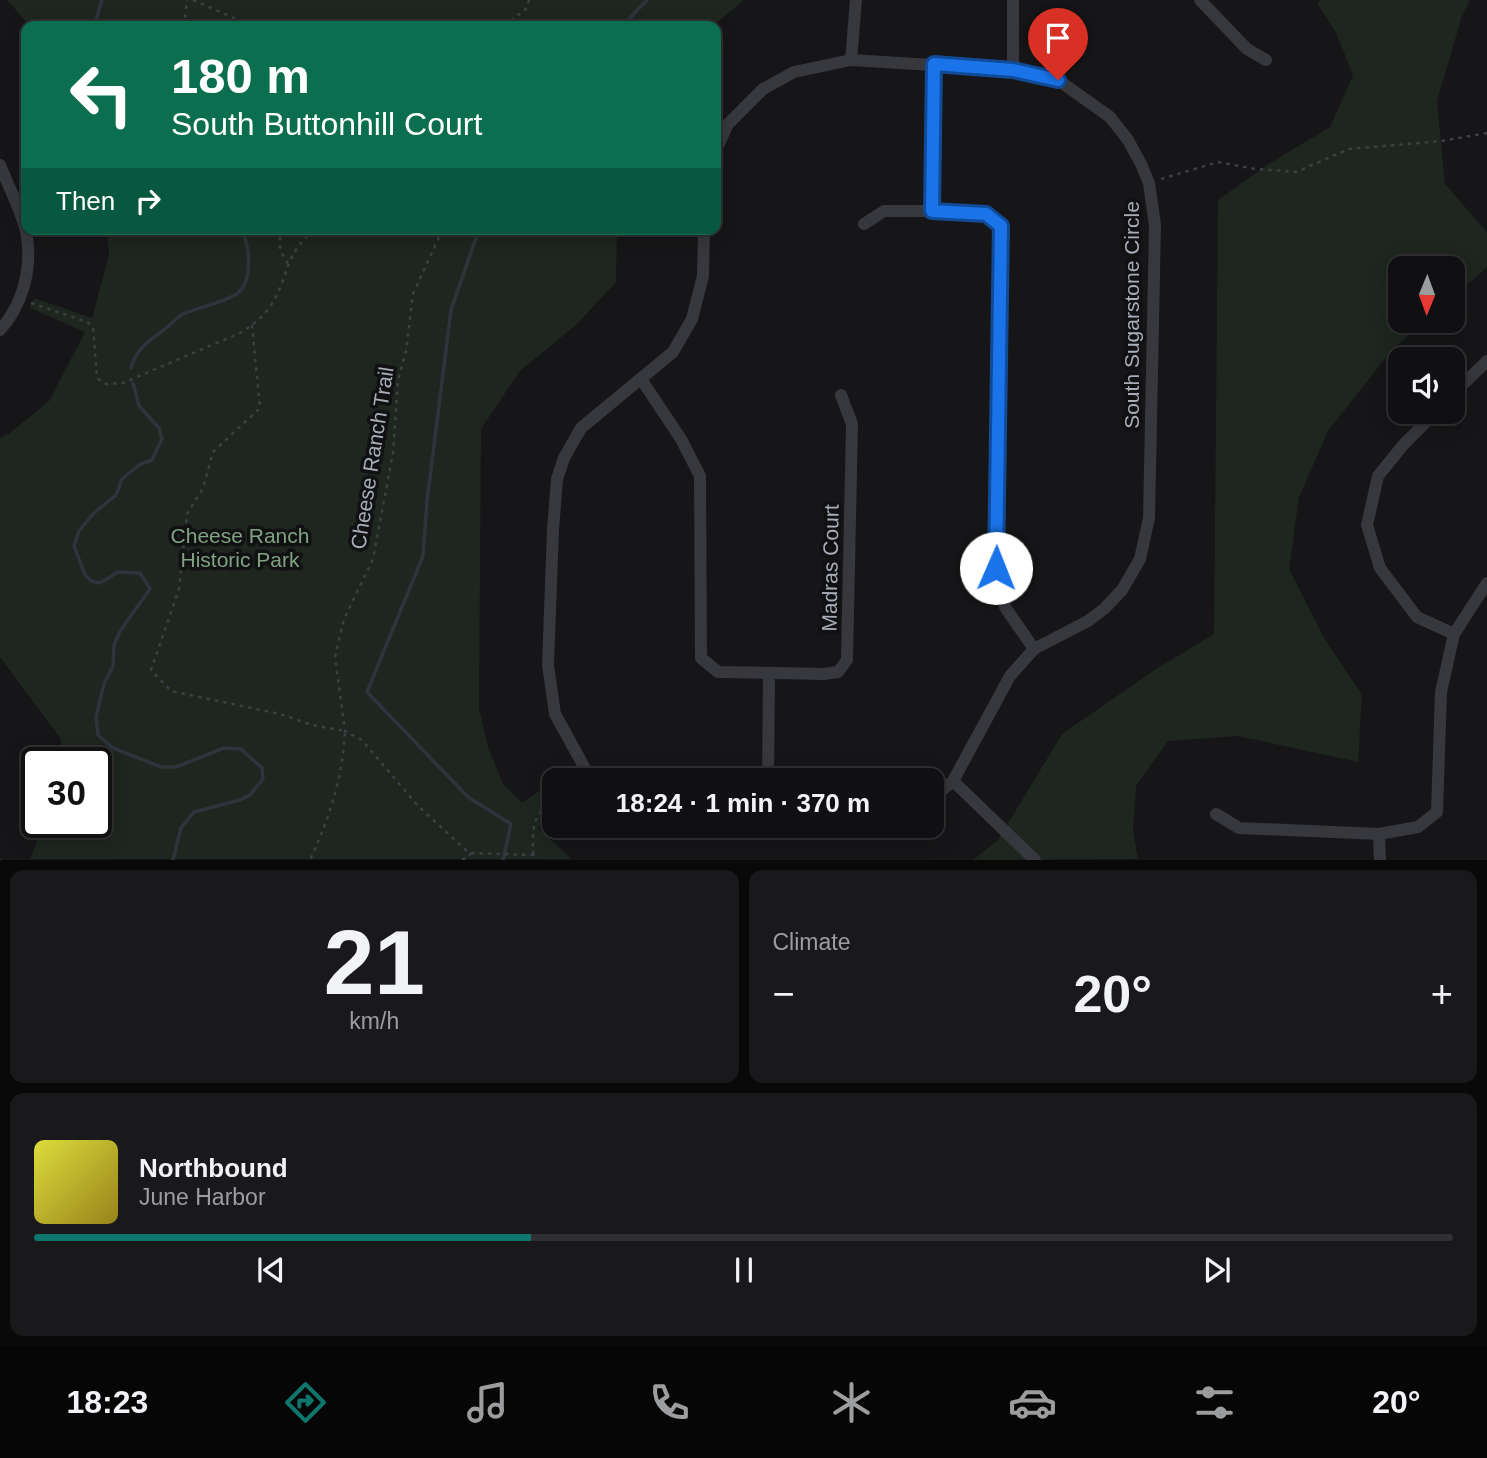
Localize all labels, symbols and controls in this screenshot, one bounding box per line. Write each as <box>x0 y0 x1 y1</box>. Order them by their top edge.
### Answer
pin <box>1028 8 1088 80</box>
icon: arrive <box>1039 19 1077 57</box>
icon: left <box>56 49 147 140</box>
text: 180 m <box>171 49 310 103</box>
text: South Buttonhill Court <box>171 106 482 142</box>
icon: right <box>129 182 167 220</box>
text: Then <box>56 186 115 216</box>
street label: South Sugarstone Circle <box>1120 201 1143 429</box>
north arrow <box>1388 256 1465 332</box>
map controls <box>1388 256 1465 424</box>
button: sound <box>1388 347 1465 424</box>
street label: Cheese Ranch Trail <box>346 365 398 551</box>
street label: Madras Court <box>817 504 843 632</box>
park label: Cheese Ranch Historic Park <box>171 524 309 571</box>
position arrow <box>959 531 1033 605</box>
speed limit sign: 30 <box>21 747 112 838</box>
text: 18:24 · 1 min · 370 m <box>616 788 870 818</box>
text: 21 <box>324 912 425 1013</box>
text: Climate <box>773 929 850 955</box>
text: 20° <box>1073 965 1152 1023</box>
text: − <box>773 973 795 1015</box>
text: + <box>1431 973 1453 1015</box>
text: km/h <box>349 1008 399 1034</box>
text: Northbound <box>139 1153 288 1183</box>
text: June Harbor <box>139 1184 266 1210</box>
icon: previous <box>252 1251 290 1289</box>
icon: pause <box>725 1251 763 1289</box>
icon: next <box>1198 1251 1236 1289</box>
icon: directions <box>281 1378 330 1427</box>
icon: music <box>463 1378 512 1427</box>
icon: phone <box>645 1378 694 1427</box>
icon: climate <box>827 1378 876 1427</box>
icon: car <box>1008 1378 1057 1427</box>
icon: filters <box>1190 1378 1239 1427</box>
text: 18:23 <box>66 1384 148 1420</box>
text: 20° <box>1372 1384 1421 1420</box>

